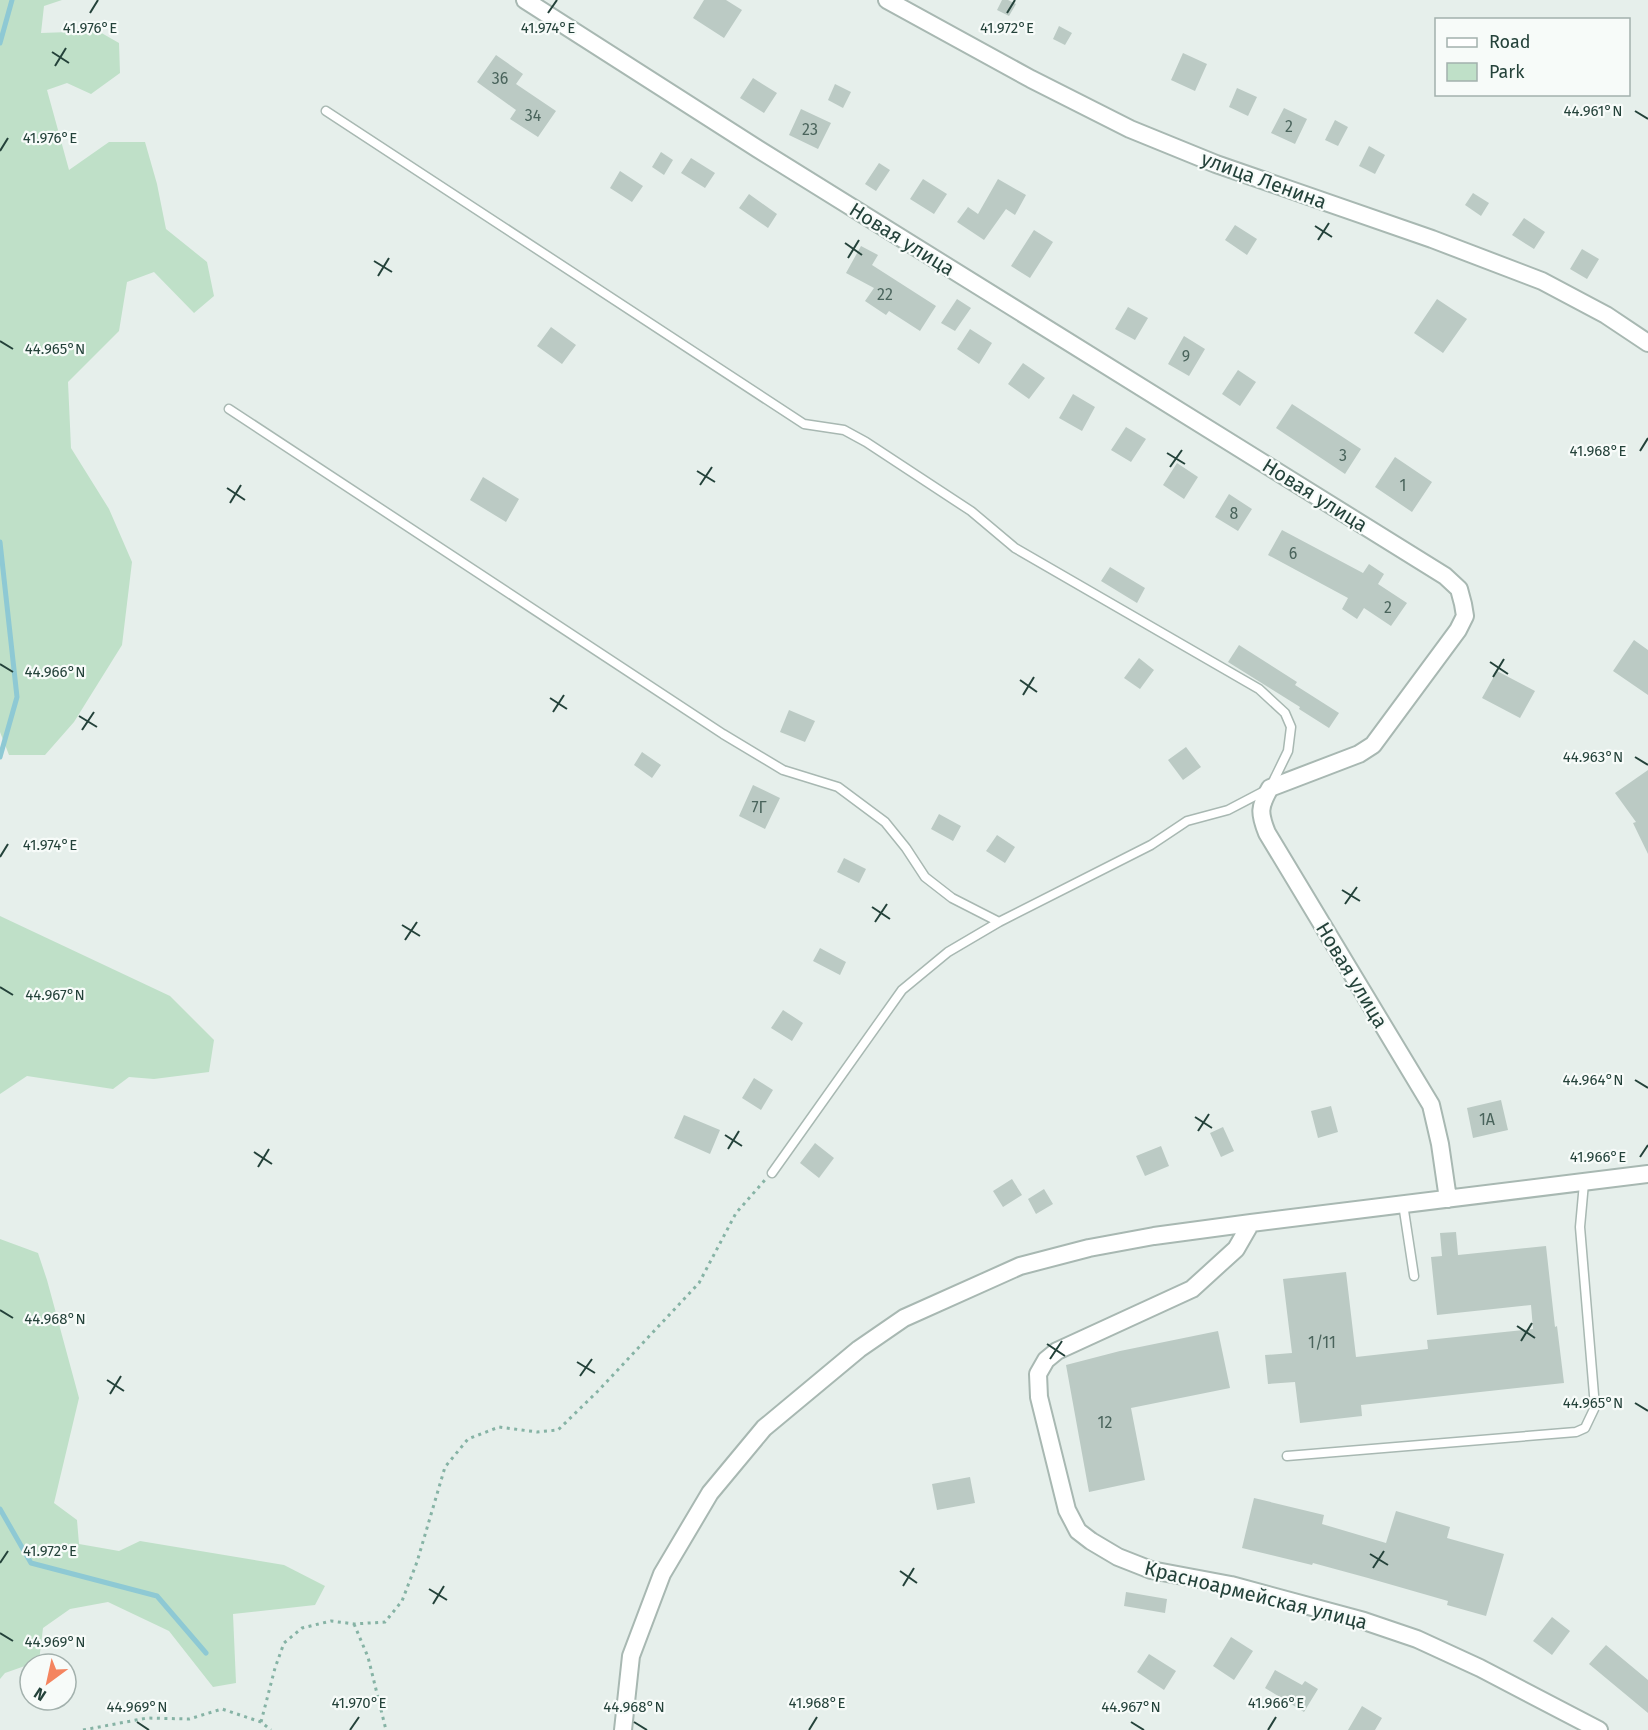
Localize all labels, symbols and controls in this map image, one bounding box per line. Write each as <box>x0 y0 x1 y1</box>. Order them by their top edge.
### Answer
legend <box>1435 18 1630 96</box>
text: 41.976°E <box>63 19 117 37</box>
text: 41.974°E <box>521 19 575 37</box>
text: 41.972°E <box>980 19 1034 37</box>
text: Road <box>1489 31 1531 53</box>
text: Park <box>1489 61 1525 83</box>
house number: 36 <box>492 69 508 88</box>
text: 44.961°N <box>1564 102 1622 120</box>
house number: 34 <box>525 106 542 125</box>
house number: 2 <box>1285 117 1293 136</box>
house number: 23 <box>802 120 818 139</box>
text: 41.976°E <box>23 129 77 147</box>
street label: улица Ленина <box>1198 146 1330 214</box>
street label: Новая улица <box>845 197 959 281</box>
house number: 22 <box>877 285 893 304</box>
text: 44.965°N <box>25 340 85 358</box>
house number: 9 <box>1182 347 1190 366</box>
text: 41.968°E <box>1570 442 1626 460</box>
house number: 3 <box>1339 446 1347 465</box>
street label: Новая улица <box>1258 453 1372 537</box>
house number: 1 <box>1400 476 1406 495</box>
house number: 8 <box>1230 504 1239 523</box>
house number: 6 <box>1289 544 1297 563</box>
house number: 2 <box>1384 598 1392 617</box>
text: 44.966°N <box>25 663 86 681</box>
text: 44.963°N <box>1563 748 1623 766</box>
house number: 7Г <box>751 798 767 817</box>
text: 41.974°E <box>23 836 77 854</box>
street label: Новая улица <box>1311 918 1393 1032</box>
text: 44.967°N <box>25 986 85 1004</box>
text: 44.964°N <box>1562 1071 1624 1089</box>
house number: 1А <box>1479 1110 1496 1129</box>
text: 41.966°E <box>1570 1148 1626 1166</box>
text: 44.968°N <box>24 1310 86 1328</box>
house number: 1/11 <box>1308 1333 1336 1352</box>
text: 44.965°N <box>1563 1394 1623 1412</box>
house number: 12 <box>1098 1413 1112 1432</box>
text: 41.972°E <box>23 1542 77 1560</box>
street label: Красноармейская улица <box>1142 1556 1370 1634</box>
text: 44.969°N <box>25 1633 85 1651</box>
north arrow <box>18 1652 78 1712</box>
text: N <box>30 1683 50 1705</box>
text: 41.970°E <box>331 1694 387 1712</box>
text: 41.968°E <box>789 1694 845 1712</box>
text: 41.966°E <box>1248 1694 1304 1712</box>
text: 44.969°N <box>107 1698 167 1716</box>
text: 44.968°N <box>603 1698 665 1716</box>
text: 44.967°N <box>1101 1698 1161 1716</box>

